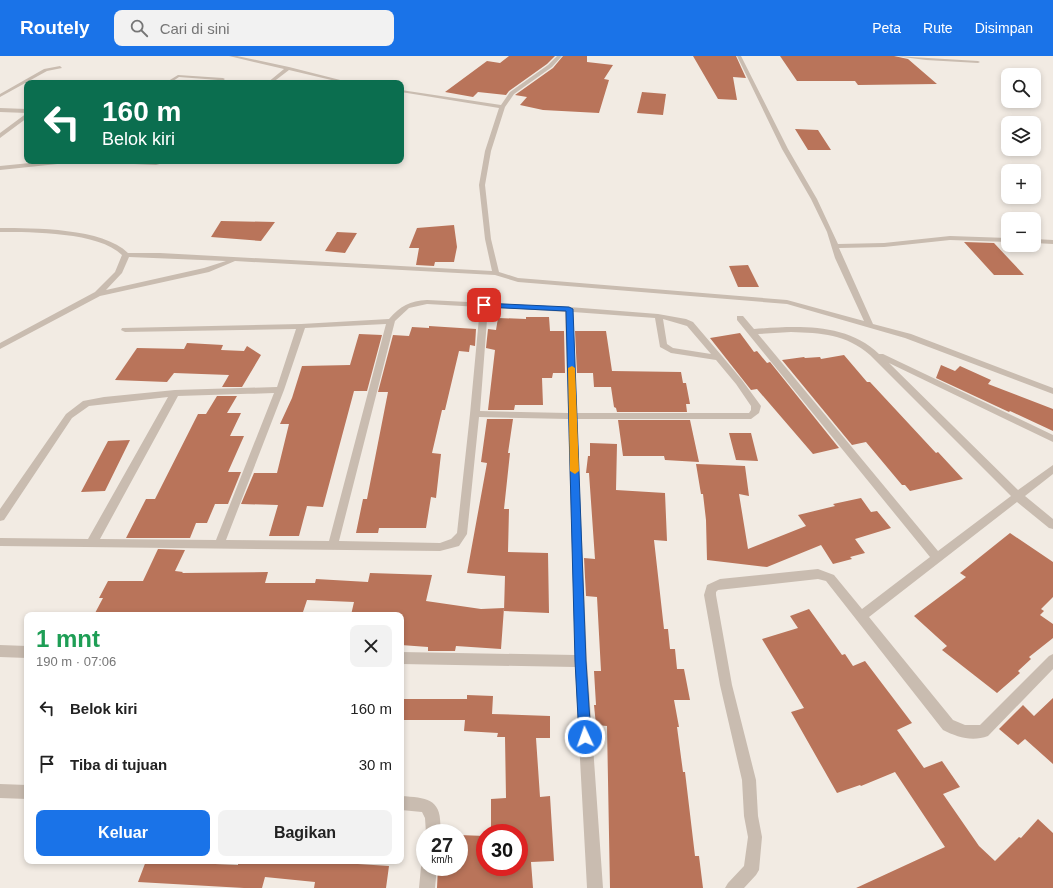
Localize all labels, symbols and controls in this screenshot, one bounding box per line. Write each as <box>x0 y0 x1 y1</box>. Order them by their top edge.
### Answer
search box <box>114 10 394 46</box>
text: Routely <box>20 17 90 38</box>
icon: search <box>128 17 150 39</box>
text: Cari di sini <box>160 20 230 37</box>
text: Peta <box>872 20 901 36</box>
text: Rute <box>923 20 953 36</box>
text: Disimpan <box>975 20 1033 36</box>
map controls <box>1001 68 1041 252</box>
button: search <box>1001 68 1041 108</box>
icon: left <box>36 96 88 148</box>
text: 160 m <box>102 96 181 127</box>
button: layers <box>1001 116 1041 156</box>
text: Belok kiri <box>102 129 175 149</box>
button: + <box>1001 164 1041 204</box>
button: − <box>1001 212 1041 252</box>
pin <box>467 288 501 322</box>
icon: arrive <box>473 294 495 316</box>
text: 1 mnt <box>36 625 100 652</box>
button: close <box>350 625 392 667</box>
text: 190 m · 07:06 <box>36 654 116 669</box>
icon: left <box>36 697 58 719</box>
text: Belok kiri <box>70 700 138 717</box>
text: 160 m <box>350 700 392 717</box>
position arrow <box>564 716 606 758</box>
icon: arrive <box>36 753 58 775</box>
text: Tiba di tujuan <box>70 756 167 773</box>
text: 30 m <box>359 756 392 773</box>
button: Keluar <box>36 810 210 856</box>
button: Bagikan <box>218 810 392 856</box>
speed limit sign: 30 <box>476 824 528 876</box>
text: 27 <box>431 834 453 856</box>
text: km/h <box>431 854 453 865</box>

